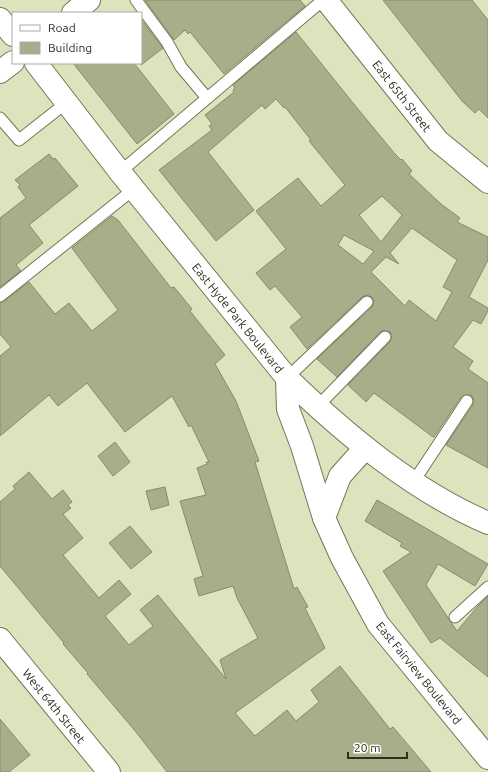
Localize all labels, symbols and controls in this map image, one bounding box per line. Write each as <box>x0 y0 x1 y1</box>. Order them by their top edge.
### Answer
legend <box>12 12 142 64</box>
text: Road <box>48 21 76 34</box>
text: Building <box>48 41 92 54</box>
street label: East 65th Street <box>370 58 434 134</box>
street label: East Hyde Park Boulevard <box>190 260 286 376</box>
street label: East Fairview Boulevard <box>374 619 464 727</box>
street label: West 64th Street <box>20 666 88 746</box>
scale bar <box>348 734 407 760</box>
text: 20 m <box>354 741 381 754</box>

